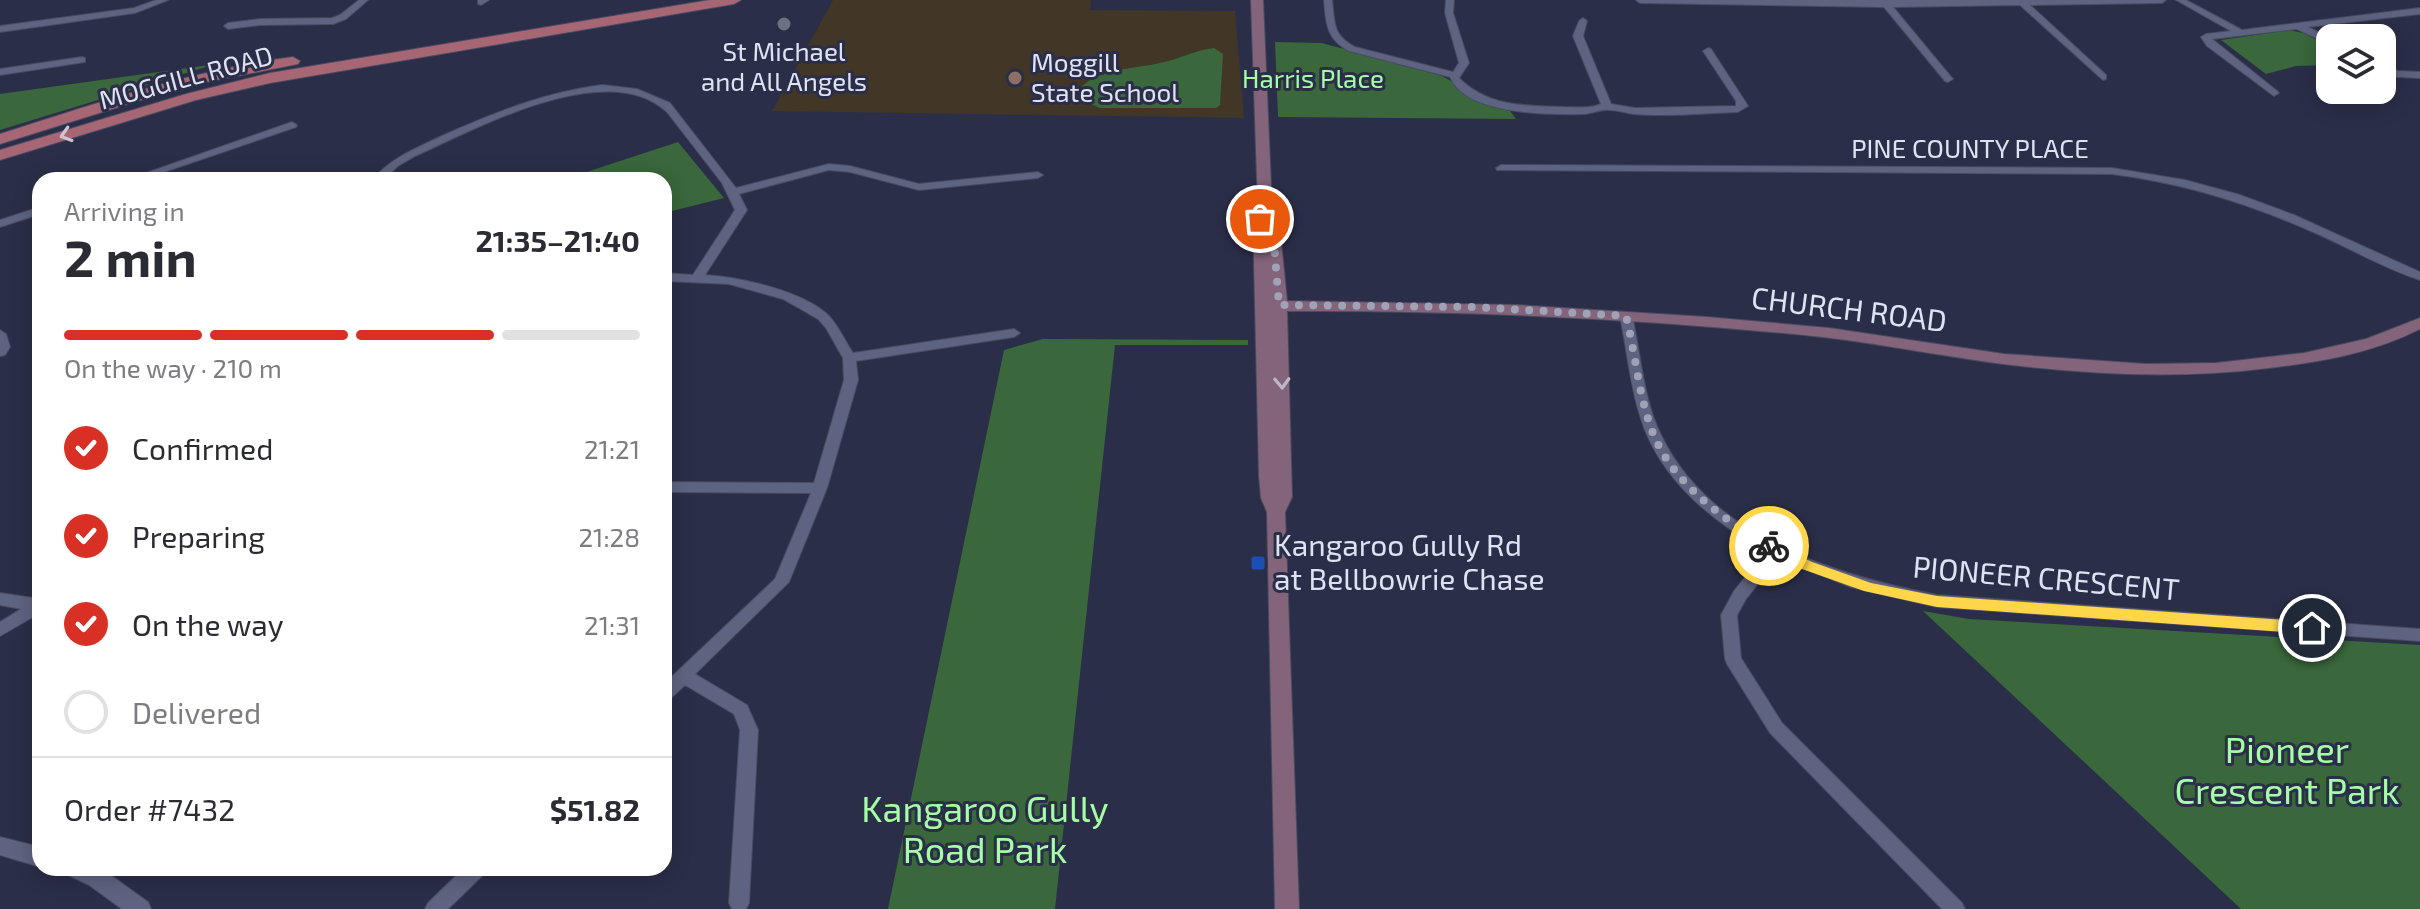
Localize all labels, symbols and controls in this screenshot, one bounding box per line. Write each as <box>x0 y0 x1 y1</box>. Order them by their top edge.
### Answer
marker: St Michael and All Angels <box>775 15 793 33</box>
map controls <box>2316 24 2396 104</box>
button: layers <box>2316 24 2396 104</box>
place label: St Michael and All Angels <box>701 35 867 96</box>
street label: MOGGILL ROAD <box>95 38 276 115</box>
place label: Moggill State School <box>1031 46 1179 107</box>
park label: Harris Place <box>1242 62 1384 93</box>
marker: Moggill State School <box>1006 69 1024 87</box>
one-way arrow <box>60 126 74 142</box>
street label: PINE COUNTY PLACE <box>1851 132 2089 163</box>
pin <box>1226 185 1294 253</box>
text: Arriving in <box>64 195 185 226</box>
icon: bag <box>1238 197 1282 241</box>
text: 21:35–21:40 <box>475 222 640 258</box>
text: 2 min <box>64 225 197 287</box>
street label: CHURCH ROAD <box>1750 278 1949 338</box>
text: On the way · 210 m <box>64 352 282 383</box>
one-way arrow <box>1274 377 1291 390</box>
icon: check <box>64 426 108 470</box>
text: Confirmed <box>132 430 273 466</box>
text: 21:21 <box>584 433 640 464</box>
courier <box>1729 506 1809 586</box>
icon: check <box>64 514 108 558</box>
text: Preparing <box>132 518 265 554</box>
text: 21:28 <box>579 521 640 552</box>
icon: bike <box>1747 524 1791 568</box>
place label: Kangaroo Gully Rd at Bellbowrie Chase <box>1274 526 1545 596</box>
street label: PIONEER CRESCENT <box>1911 547 2181 607</box>
marker: Kangaroo Gully Rd at Bellbowrie Chase <box>1249 554 1267 572</box>
pin <box>2278 594 2346 662</box>
icon: check <box>64 602 108 646</box>
text: On the way <box>132 606 284 642</box>
icon: home <box>2290 606 2334 650</box>
text: 21:31 <box>584 609 640 640</box>
text: Delivered <box>132 694 261 730</box>
park label: Pioneer Crescent Park <box>2174 727 2400 811</box>
park label: Kangaroo Gully Road Park <box>861 786 1109 870</box>
text: Order #7432 <box>64 791 235 827</box>
text: $51.82 <box>550 791 640 827</box>

